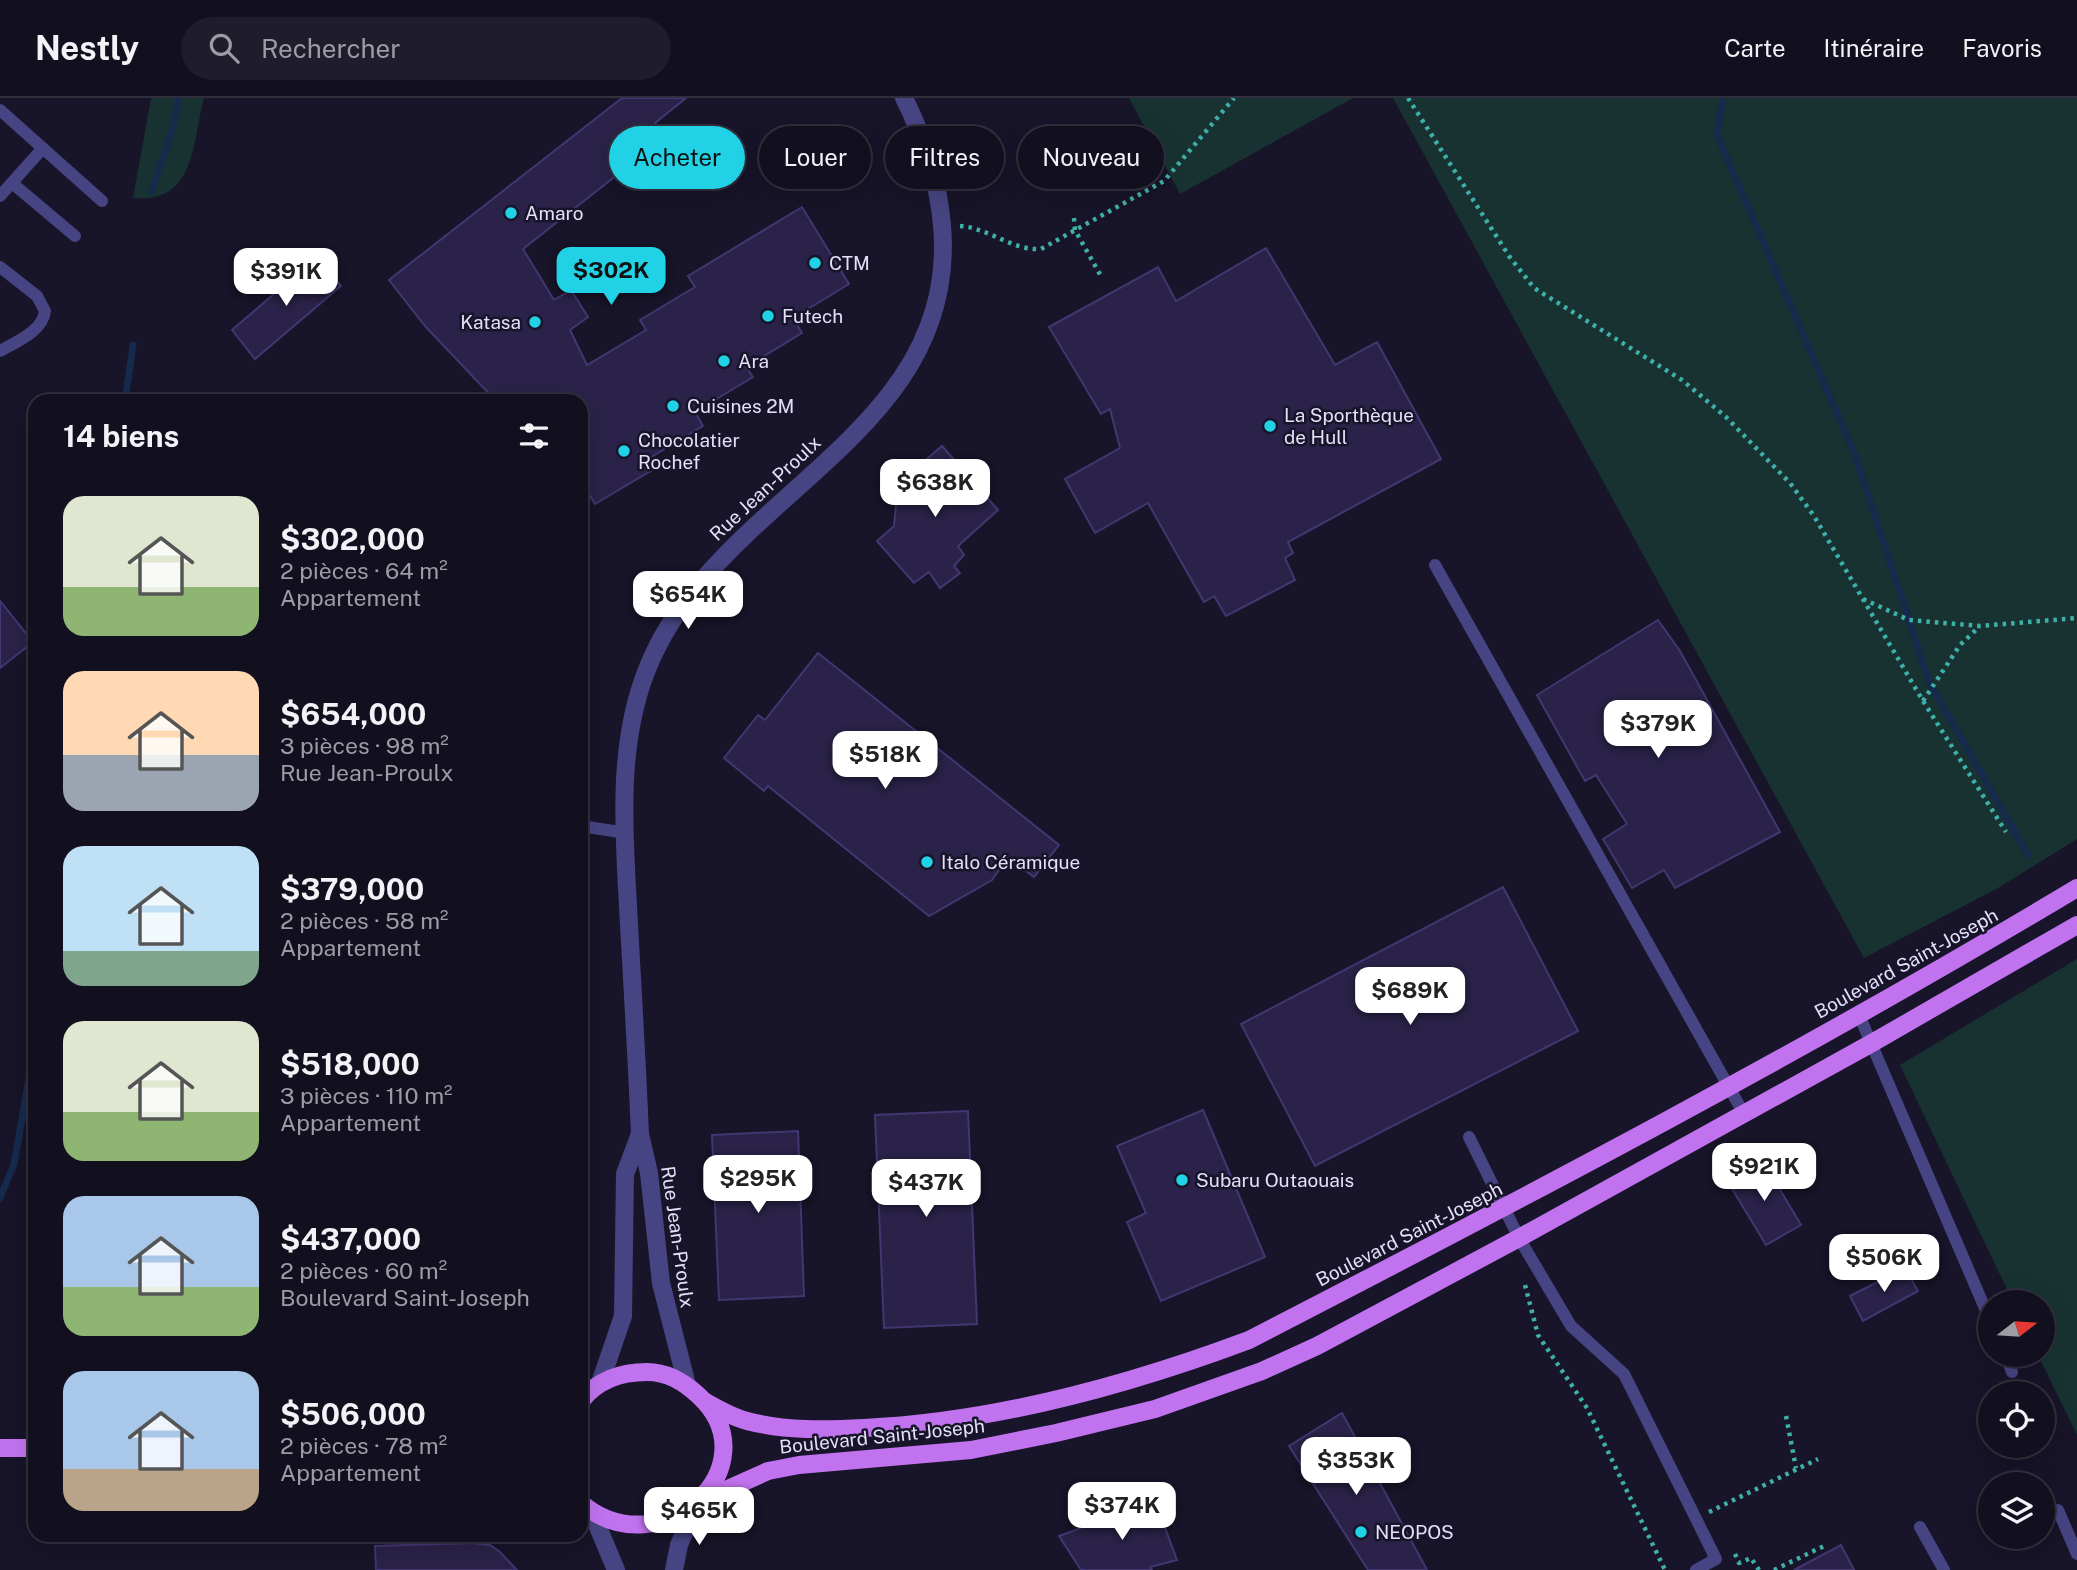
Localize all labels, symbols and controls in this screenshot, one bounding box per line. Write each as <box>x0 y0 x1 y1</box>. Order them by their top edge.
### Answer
search box <box>181 17 671 80</box>
text: Nestly <box>35 29 139 67</box>
icon: search <box>205 29 243 67</box>
text: Rechercher <box>261 33 400 64</box>
text: Carte <box>1724 34 1786 62</box>
text: Itinéraire <box>1824 34 1924 62</box>
text: Favoris <box>1962 34 2042 62</box>
chip: Acheter <box>609 126 745 189</box>
chip: Louer <box>759 126 871 189</box>
chip: Filtres <box>885 126 1004 189</box>
chip: Nouveau <box>1018 126 1164 189</box>
place label: Amaro <box>525 202 583 224</box>
marker: Amaro <box>503 205 519 221</box>
pin: $391K <box>237 248 335 308</box>
pin: $302K <box>562 248 660 307</box>
place label: CTM <box>829 252 870 274</box>
marker: CTM <box>807 255 823 271</box>
text: $302K <box>573 256 649 283</box>
text: $391K <box>250 257 322 284</box>
place label: Futech <box>782 305 843 327</box>
marker: Futech <box>760 308 776 324</box>
place label: Katasa <box>460 311 521 333</box>
marker: Katasa <box>527 314 543 330</box>
place label: Ara <box>738 350 769 372</box>
marker: Ara <box>716 353 732 369</box>
place label: Cuisines 2M <box>687 395 794 417</box>
marker: Cuisines 2M <box>665 398 681 414</box>
place label: La Sporthèque de Hull <box>1284 404 1414 448</box>
icon: filters <box>515 417 553 455</box>
text: 14 biens <box>63 418 179 454</box>
marker: La Sporthèque de Hull <box>1262 418 1278 434</box>
place label: Chocolatier Rochef <box>638 429 740 473</box>
street label: Rue Jean-Proulx <box>705 431 825 545</box>
marker: Chocolatier Rochef <box>616 443 632 459</box>
pin: $638K <box>886 460 984 519</box>
text: $638K <box>896 468 974 495</box>
text: $302,000 <box>280 521 425 557</box>
icon: home <box>119 524 203 608</box>
text: 2 pièces · 64 m² <box>280 557 448 584</box>
pin: $654K <box>639 572 737 631</box>
text: $654K <box>649 580 727 607</box>
text: Appartement <box>280 584 421 611</box>
text: $654,000 <box>280 696 426 732</box>
icon: home <box>119 699 203 783</box>
pin: $379K <box>1609 700 1707 760</box>
text: $379K <box>1620 709 1696 736</box>
text: 3 pièces · 98 m² <box>280 732 449 759</box>
pin: $518K <box>836 732 934 791</box>
text: $518K <box>849 740 921 767</box>
text: Rue Jean-Proulx <box>280 759 454 786</box>
place label: Italo Céramique <box>941 851 1080 873</box>
marker: Italo Céramique <box>919 854 935 870</box>
text: $379,000 <box>280 871 424 907</box>
icon: home <box>119 874 203 958</box>
street label: Boulevard Saint-Joseph <box>1810 903 2002 1023</box>
text: 2 pièces · 58 m² <box>280 907 449 934</box>
text: Appartement <box>280 934 421 961</box>
pin: $689K <box>1361 968 1459 1027</box>
text: $689K <box>1371 976 1449 1003</box>
text: $518,000 <box>280 1046 420 1082</box>
icon: home <box>119 1049 203 1133</box>
text: 3 pièces · 110 m² <box>280 1082 452 1109</box>
text: Appartement <box>280 1109 421 1136</box>
pin: $921K <box>1715 1144 1813 1203</box>
text: $921K <box>1728 1152 1800 1179</box>
pin: $295K <box>709 1156 807 1215</box>
pin: $437K <box>877 1160 975 1219</box>
street label: Rue Jean-Proulx <box>657 1164 699 1310</box>
text: $295K <box>719 1164 797 1191</box>
text: $437K <box>888 1168 964 1195</box>
place label: Subaru Outaouais <box>1196 1169 1354 1191</box>
marker: Subaru Outaouais <box>1174 1172 1190 1188</box>
street label: Boulevard Saint-Joseph <box>1312 1177 1506 1291</box>
text: $437,000 <box>280 1221 421 1257</box>
icon: home <box>119 1224 203 1308</box>
pin: $506K <box>1835 1234 1933 1294</box>
text: $506K <box>1845 1243 1923 1270</box>
text: 2 pièces · 60 m² <box>280 1257 447 1284</box>
text: Boulevard Saint-Joseph <box>280 1284 530 1311</box>
north arrow <box>1978 1290 2054 1367</box>
map controls <box>1978 1290 2055 1549</box>
button: locate <box>1978 1381 2055 1458</box>
text: $506,000 <box>280 1396 426 1432</box>
icon: home <box>119 1399 203 1483</box>
street label: Boulevard Saint-Joseph <box>778 1414 986 1458</box>
text: 2 pièces · 78 m² <box>280 1432 447 1459</box>
pin: $353K <box>1307 1438 1405 1497</box>
text: $353K <box>1317 1446 1395 1473</box>
text: Appartement <box>280 1459 421 1486</box>
button: layers <box>1978 1472 2055 1549</box>
pin: $374K <box>1073 1482 1171 1542</box>
pin: $465K <box>650 1488 748 1547</box>
text: $374K <box>1084 1491 1160 1518</box>
text: $465K <box>660 1496 738 1523</box>
place label: NEOPOS <box>1375 1521 1454 1543</box>
marker: NEOPOS <box>1353 1524 1369 1540</box>

